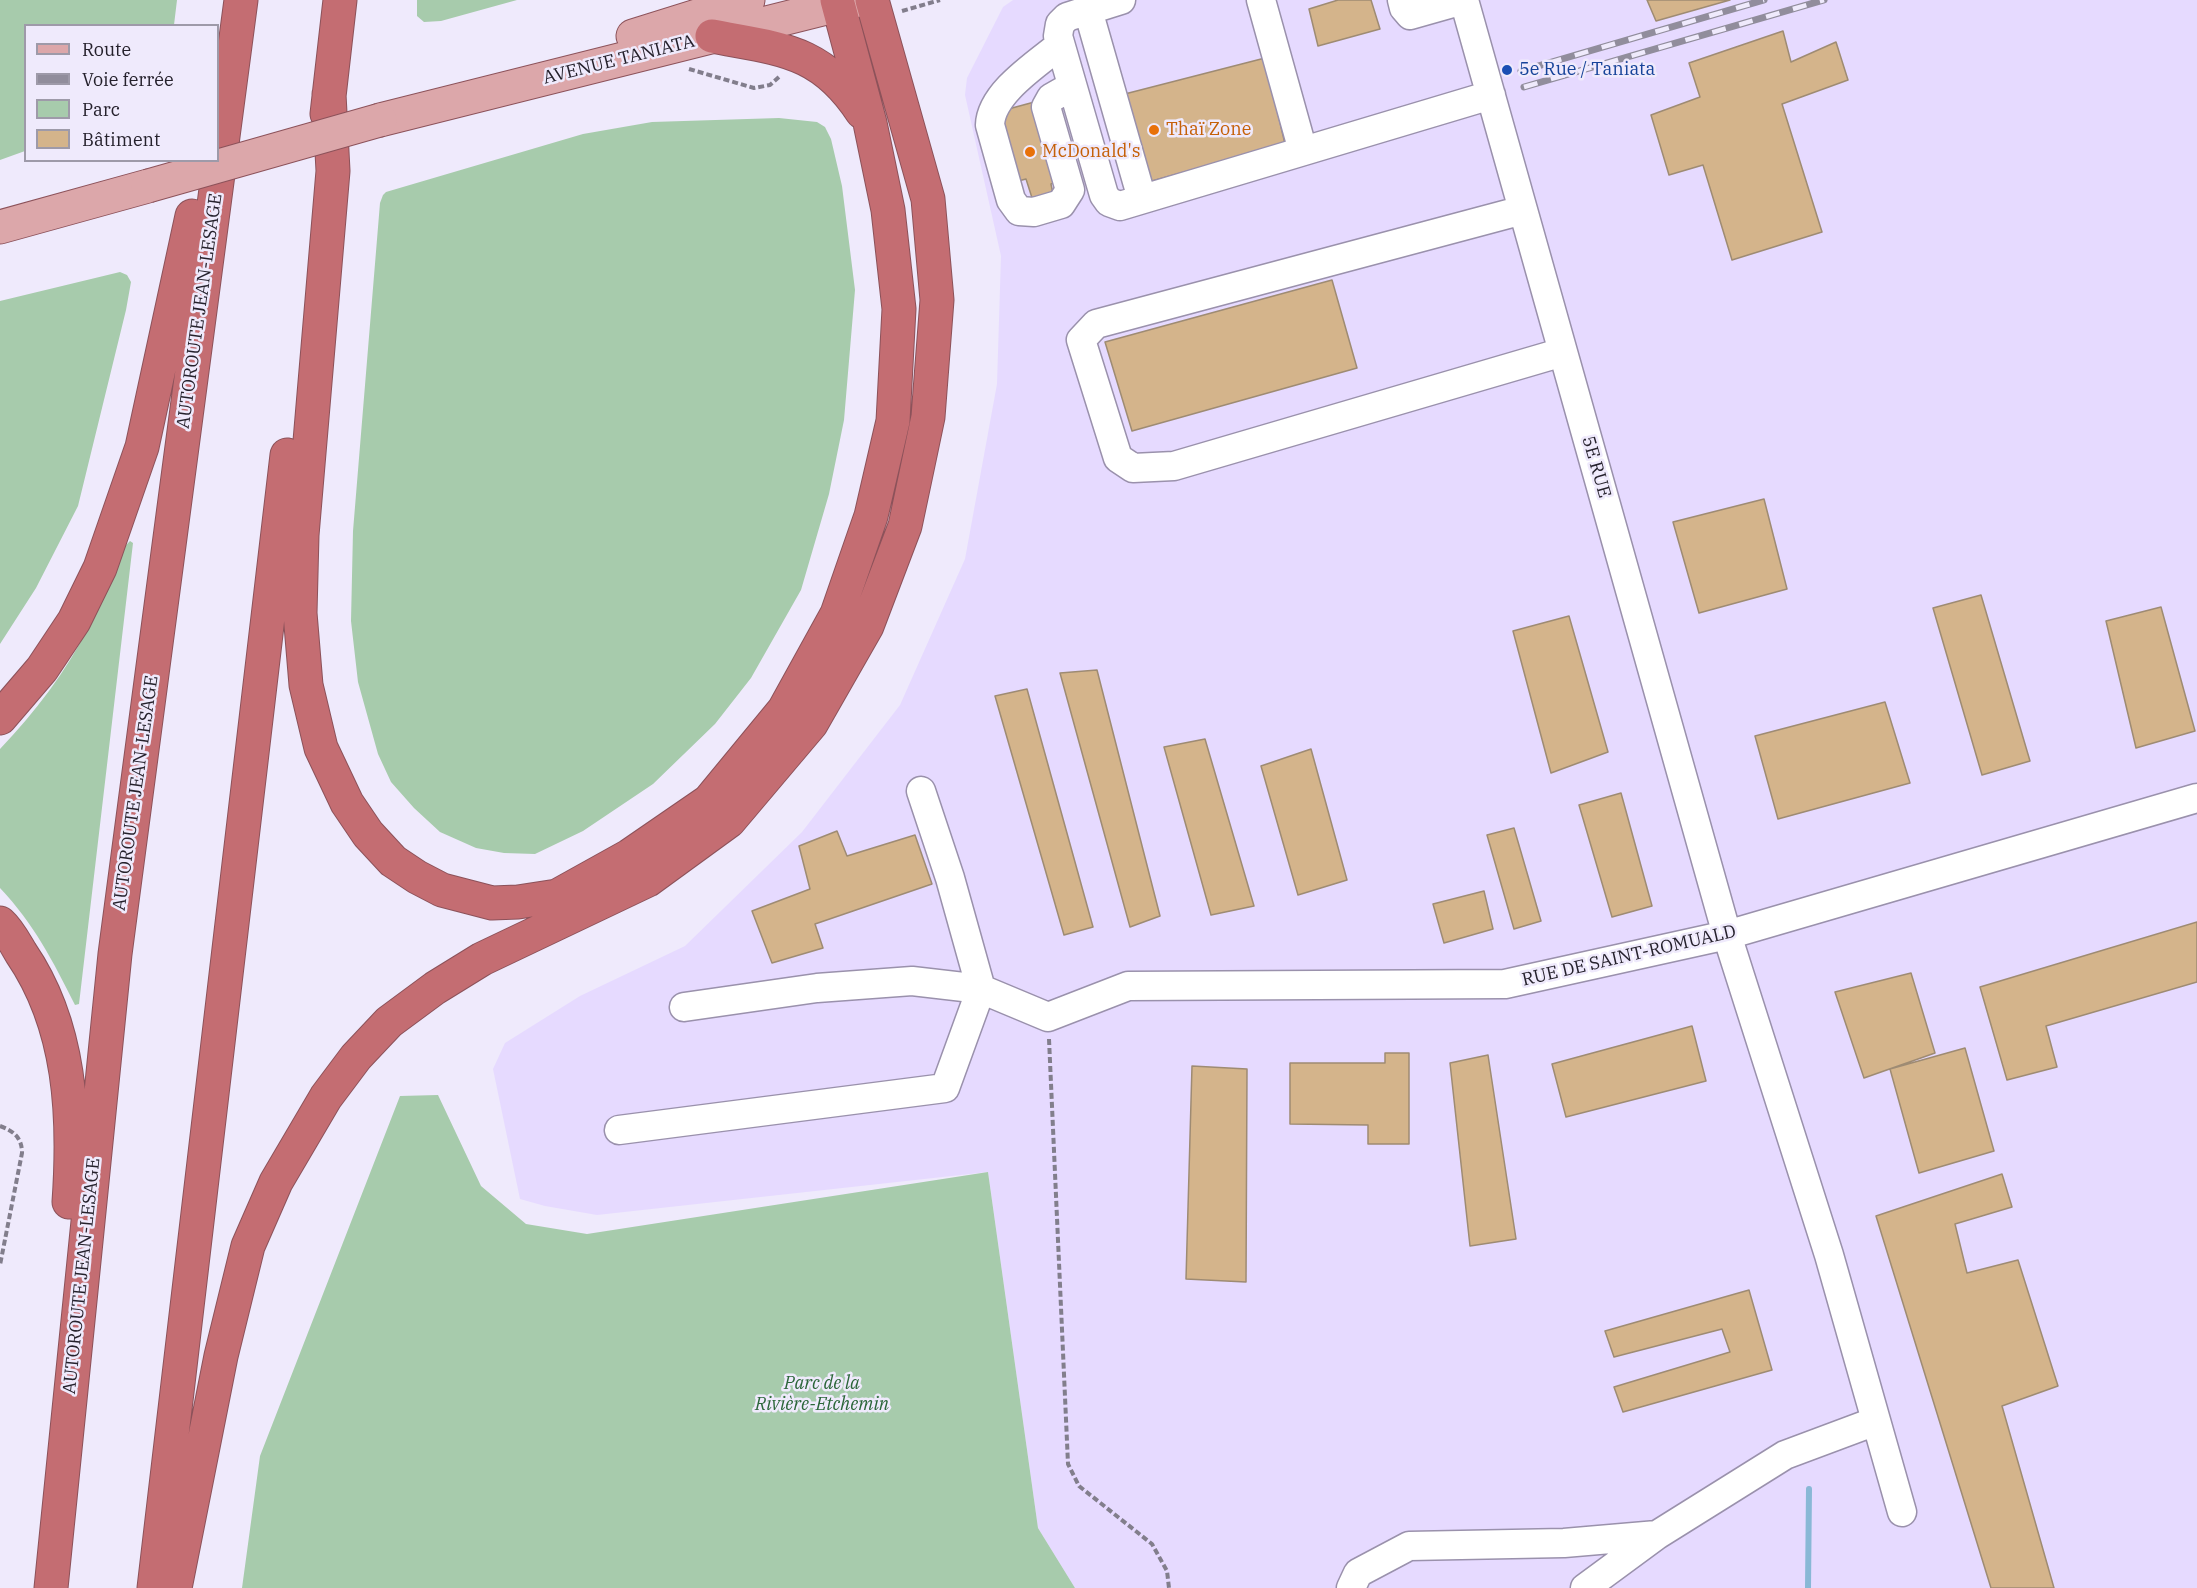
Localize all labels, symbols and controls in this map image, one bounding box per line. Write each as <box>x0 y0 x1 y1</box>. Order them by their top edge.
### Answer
legend <box>24 24 219 162</box>
street label: AVENUE TANIATA <box>541 31 697 89</box>
text: Route <box>82 38 131 61</box>
place label: 5e Rue / Taniata <box>1519 59 1655 81</box>
marker: 5e Rue / Taniata <box>1500 63 1514 77</box>
text: Voie ferrée <box>82 68 174 91</box>
text: Parc <box>82 98 120 121</box>
place label: Thaï Zone <box>1166 119 1251 141</box>
marker: Thaï Zone <box>1147 123 1161 137</box>
text: Bâtiment <box>82 128 160 151</box>
place label: McDonald's <box>1042 141 1141 163</box>
marker: McDonald's <box>1023 145 1037 159</box>
street label: AUTOROUTE JEAN-LESAGE <box>173 192 227 430</box>
street label: 5E RUE <box>1577 434 1615 500</box>
street label: AUTOROUTE JEAN-LESAGE <box>109 674 163 912</box>
street label: RUE DE SAINT-ROMUALD <box>1520 921 1738 991</box>
street label: AUTOROUTE JEAN-LESAGE <box>59 1157 105 1395</box>
park label: Parc de la Rivière-Etchemin <box>755 1373 889 1416</box>

